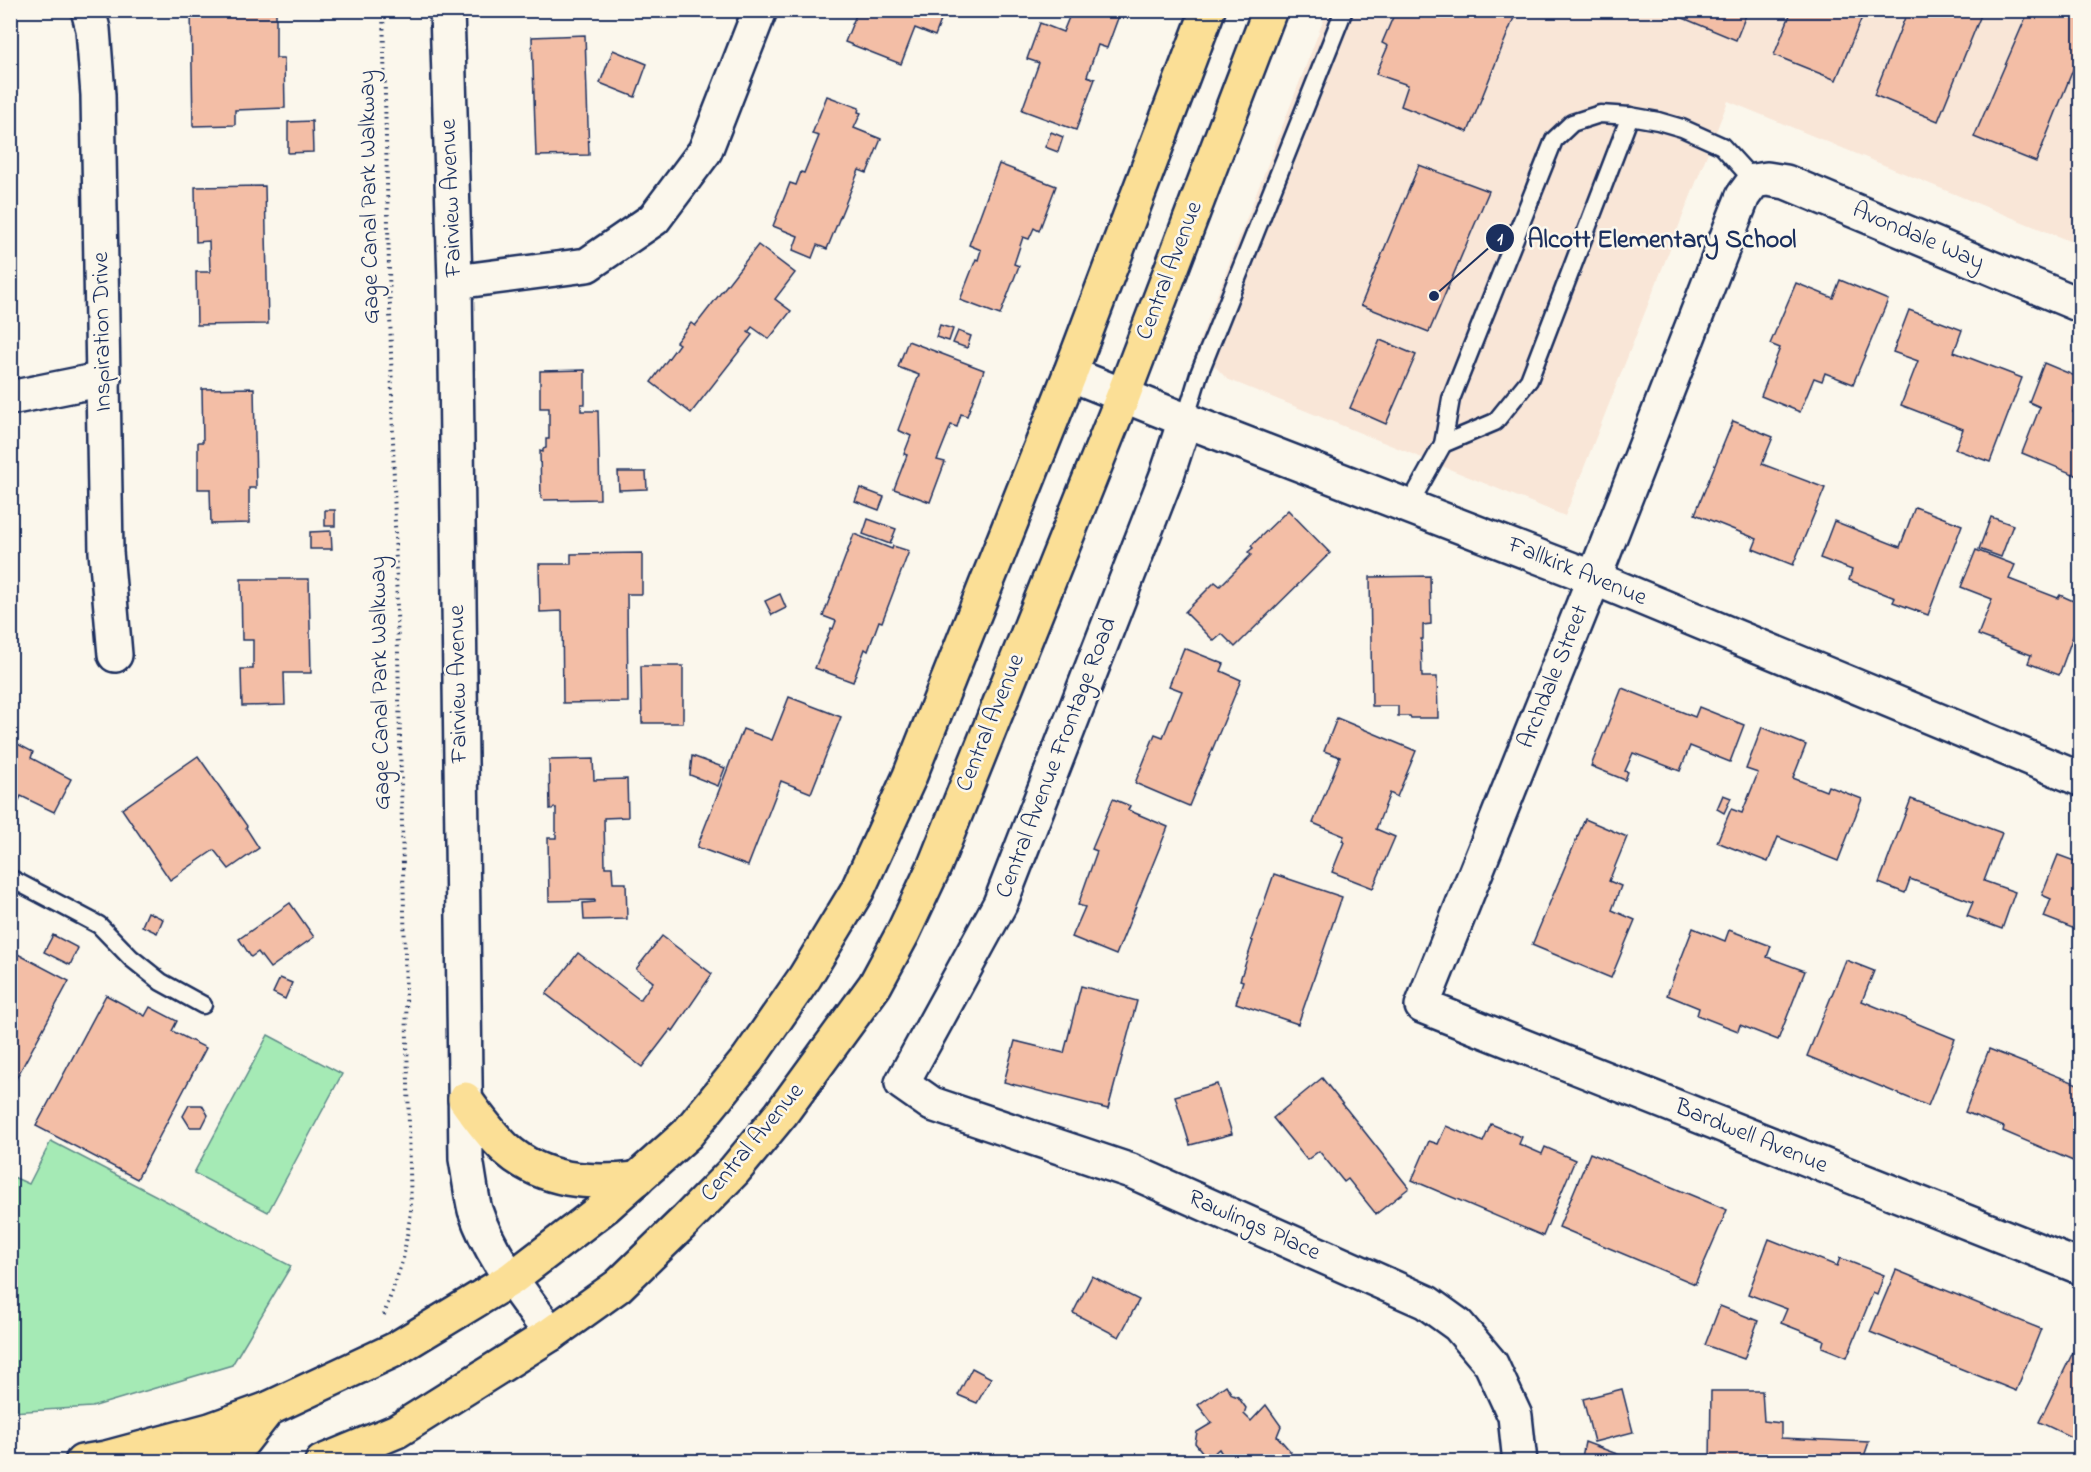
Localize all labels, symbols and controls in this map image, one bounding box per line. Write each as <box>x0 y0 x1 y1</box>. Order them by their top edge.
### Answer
street label: Gage Canal Park Walkway <box>350 70 391 324</box>
street label: Fairview Avenue <box>432 118 472 279</box>
street label: Avondale Way <box>1846 193 1990 281</box>
street label: Central Avenue <box>1127 196 1213 345</box>
callout: Alcott Elementary School <box>1485 216 1808 260</box>
text: Alcott Elementary School <box>1528 222 1796 260</box>
text: 1 <box>1497 227 1503 253</box>
street label: Inspiration Drive <box>84 251 122 412</box>
street label: Fallkirk Avenue <box>1501 528 1652 616</box>
street label: Gage Canal Park Walkway <box>361 556 402 810</box>
street label: Archdale Street <box>1509 600 1599 754</box>
street label: Fairview Avenue <box>440 604 478 764</box>
street label: Central Avenue Frontage Road <box>987 612 1127 903</box>
street label: Central Avenue <box>947 649 1035 797</box>
street label: Central Avenue <box>693 1076 813 1210</box>
street label: Bardwell Avenue <box>1668 1090 1833 1184</box>
street label: Rawlings Place <box>1182 1181 1326 1271</box>

